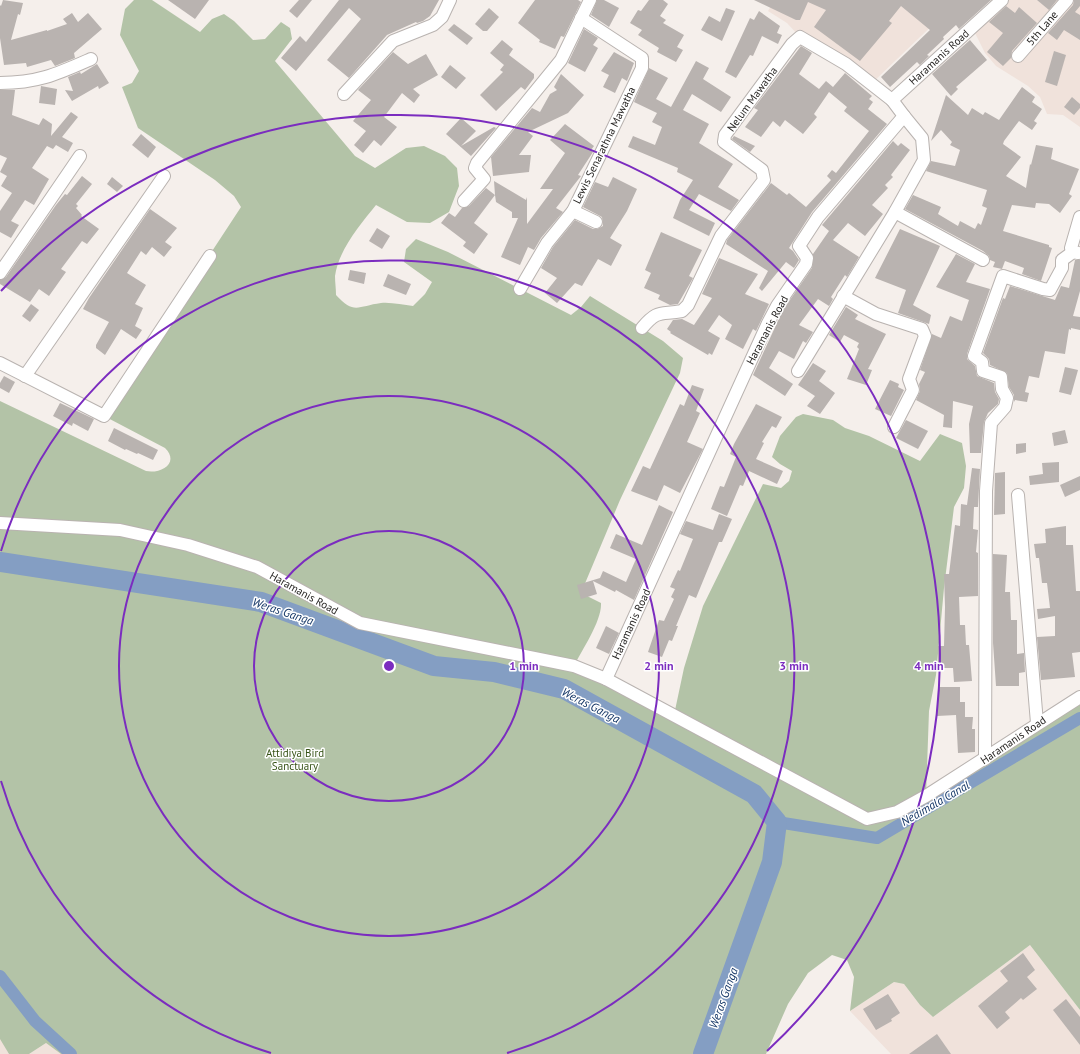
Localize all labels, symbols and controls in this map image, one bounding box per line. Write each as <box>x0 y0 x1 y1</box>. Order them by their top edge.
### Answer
street label: 5th Lane <box>1023 8 1061 48</box>
street label: Haramanis Road <box>906 26 972 88</box>
street label: Nelum Mawatha <box>724 64 780 134</box>
street label: Lewis Senarathna Mawatha <box>570 84 638 206</box>
street label: Haramanis Road <box>743 293 791 367</box>
street label: Haramanis Road <box>267 568 341 618</box>
street label: Haramanis Road <box>609 586 653 662</box>
water label: Weras Ganga <box>251 594 316 628</box>
text: 1 min <box>509 658 539 673</box>
text: 2 min <box>644 658 674 673</box>
text: 3 min <box>779 658 809 673</box>
text: 4 min <box>914 658 944 673</box>
centre of rings <box>382 659 396 673</box>
water label: Weras Ganga <box>559 684 623 726</box>
street label: Haramanis Road <box>977 713 1049 767</box>
park label: Attidiya Bird Sanctuary <box>266 746 324 773</box>
water label: Nedimala Canal <box>898 777 973 829</box>
water label: Weras Ganga <box>705 966 741 1030</box>

